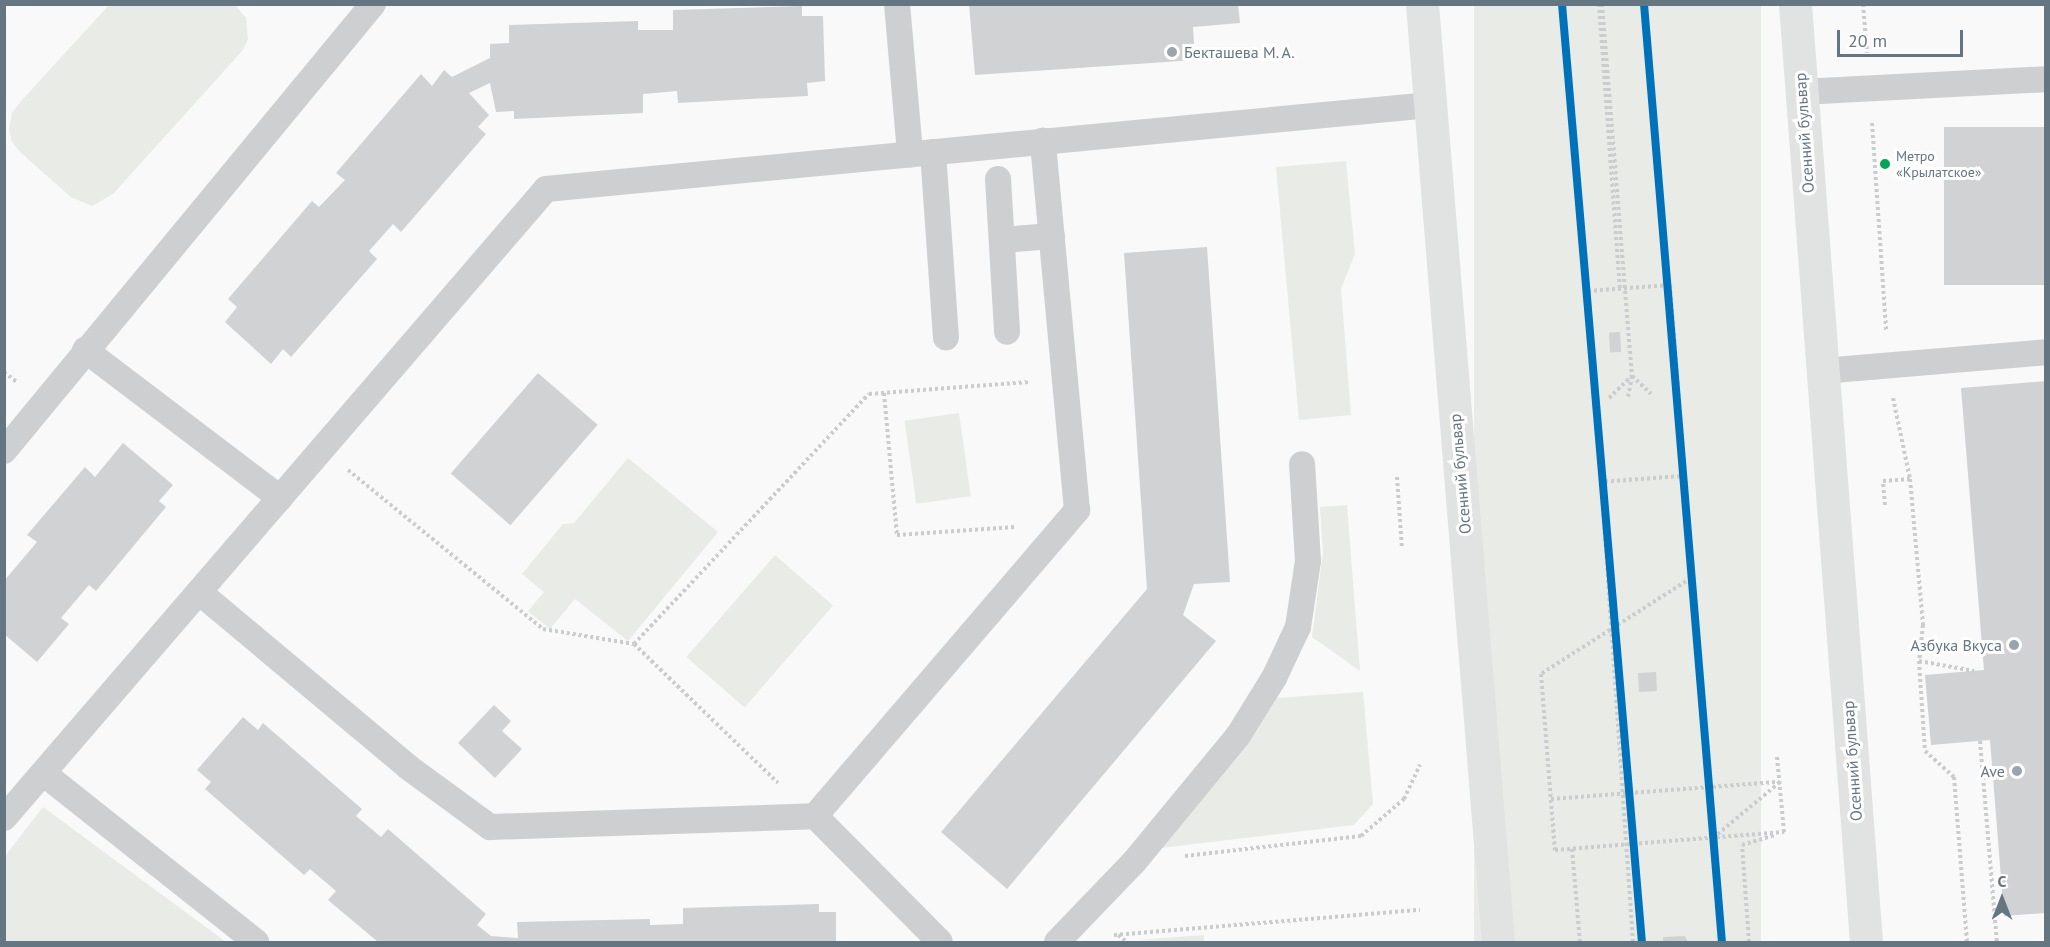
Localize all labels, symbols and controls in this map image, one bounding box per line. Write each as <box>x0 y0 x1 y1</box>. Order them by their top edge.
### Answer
scale bar <box>1840 18 1966 56</box>
text: 20 m <box>1848 29 1887 52</box>
place label: Бекташева М. А. <box>1184 42 1297 62</box>
marker: Бекташева М. А. <box>1165 45 1179 59</box>
street label: Осенний бульвар <box>1790 72 1818 194</box>
place label: Метро «Крылатское» <box>1896 148 1982 180</box>
marker: Метро «Крылатское» <box>1879 158 1891 170</box>
street label: Осенний бульвар <box>1445 413 1475 535</box>
place label: Азбука Вкуса <box>1910 635 2002 655</box>
marker: Азбука Вкуса <box>2007 638 2021 652</box>
street label: Осенний бульвар <box>1838 700 1866 822</box>
place label: Ave <box>1981 761 2005 781</box>
marker: Ave <box>2010 764 2024 778</box>
north arrow <box>1972 869 2032 929</box>
text: С <box>1998 871 2006 891</box>

